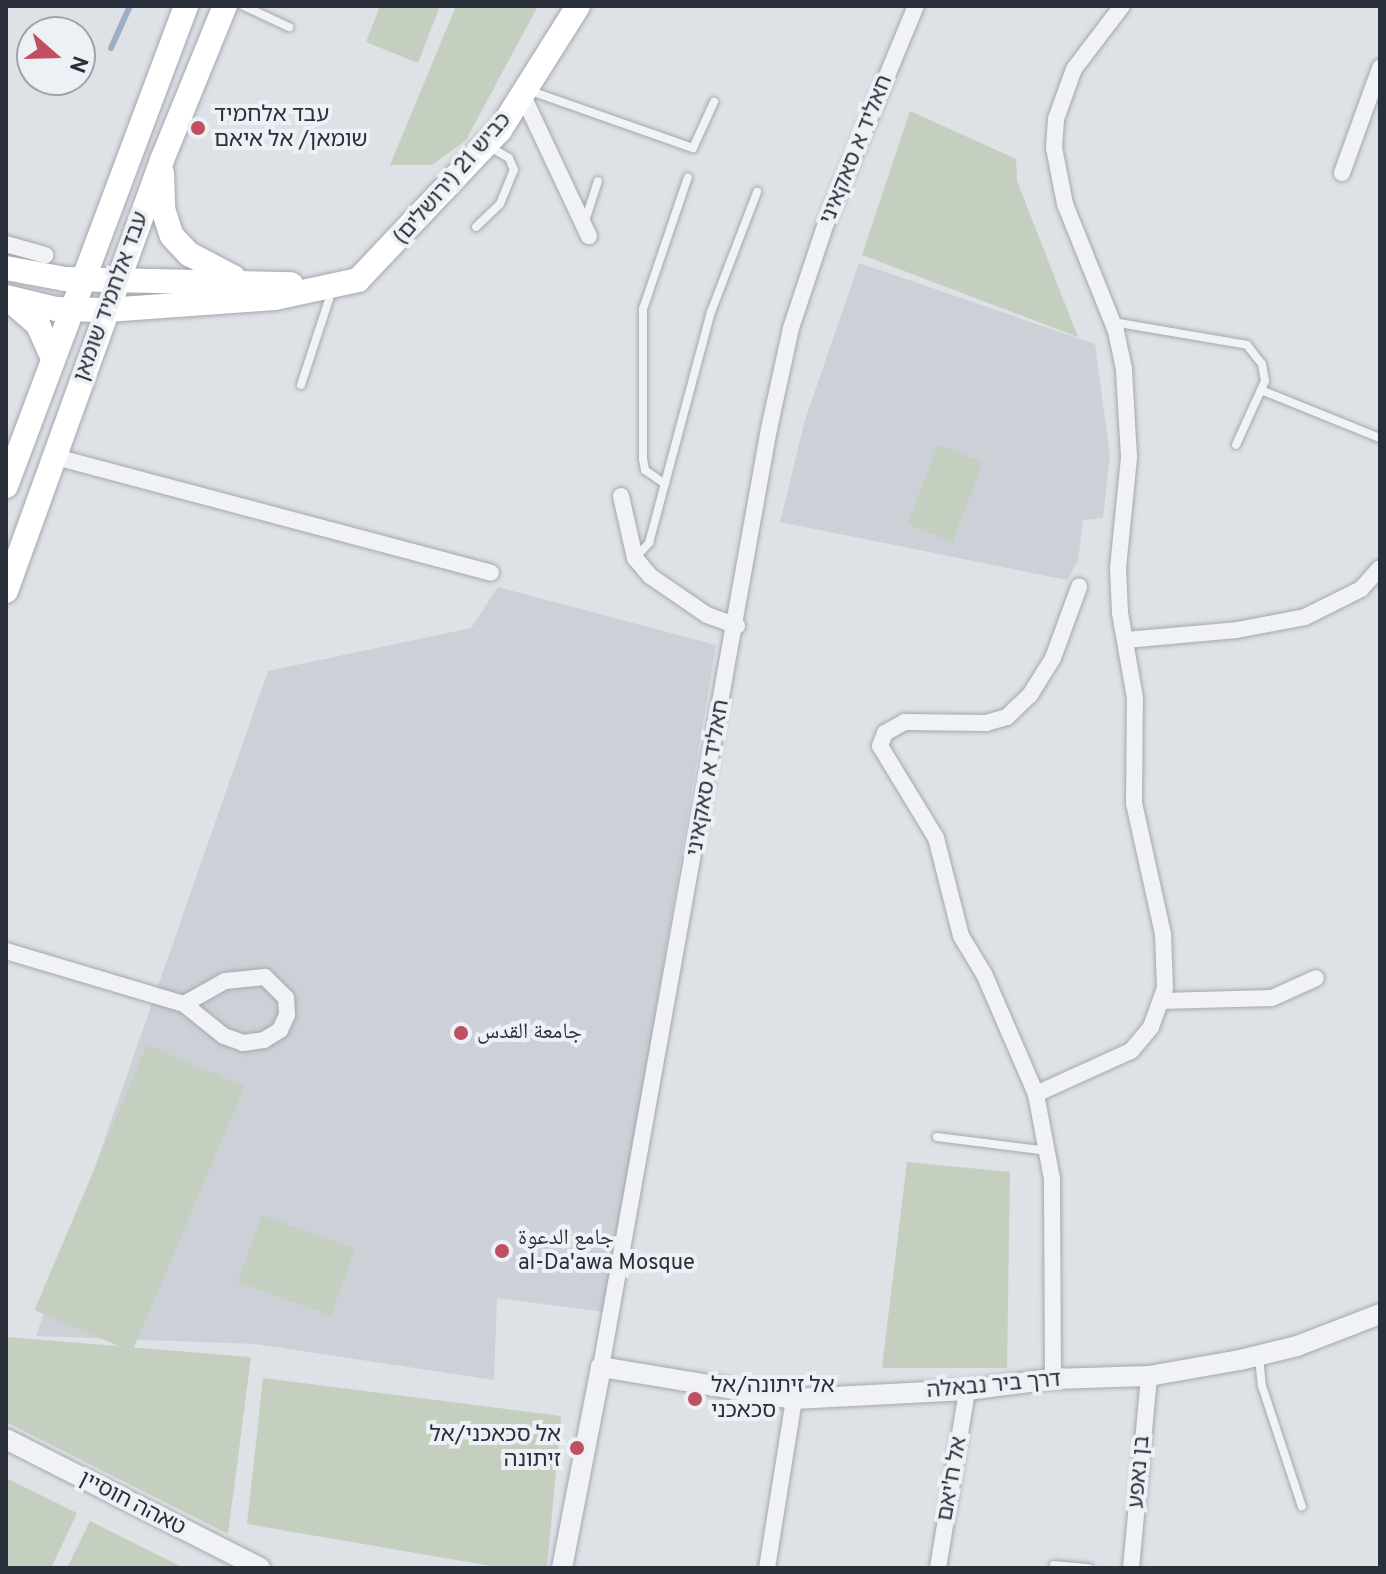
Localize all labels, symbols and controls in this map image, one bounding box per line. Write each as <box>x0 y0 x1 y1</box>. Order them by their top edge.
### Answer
north arrow <box>16 16 96 96</box>
text: N <box>62 52 93 76</box>
street label: חאליד א סאקאיני <box>815 72 899 228</box>
place label: עבד אלחמיד שומאן/ אל איאם <box>214 102 368 154</box>
street label: כביש 21 (ירושלים) <box>389 108 517 250</box>
marker: עבד אלחמיד שומאן/ אל איאם <box>189 119 207 137</box>
street label: עבד אלחמיד שומאן <box>69 209 155 385</box>
street label: חאליד א סאקאיני <box>682 698 736 858</box>
place label: جامعة القدس <box>477 1020 582 1046</box>
marker: جامعة القدس <box>452 1024 470 1042</box>
place label: جامع الدعوة al-Da'awa Mosque <box>518 1225 695 1276</box>
marker: جامع الدعوة al-Da'awa Mosque <box>493 1242 511 1260</box>
street label: דרך ביר נבאלה <box>926 1367 1062 1405</box>
place label: אל זיתונה/אל סכאכני <box>711 1373 835 1424</box>
marker: אל זיתונה/אל סכאכני <box>686 1390 704 1408</box>
place label: אל סכאכני/אל זיתונה <box>429 1422 561 1474</box>
street label: בן נאפע <box>1124 1434 1156 1510</box>
street label: אל ח'יאם <box>933 1435 973 1523</box>
marker: אל סכאכני/אל זיתונה <box>568 1439 586 1457</box>
street label: טאהה חוסיין <box>74 1466 190 1542</box>

